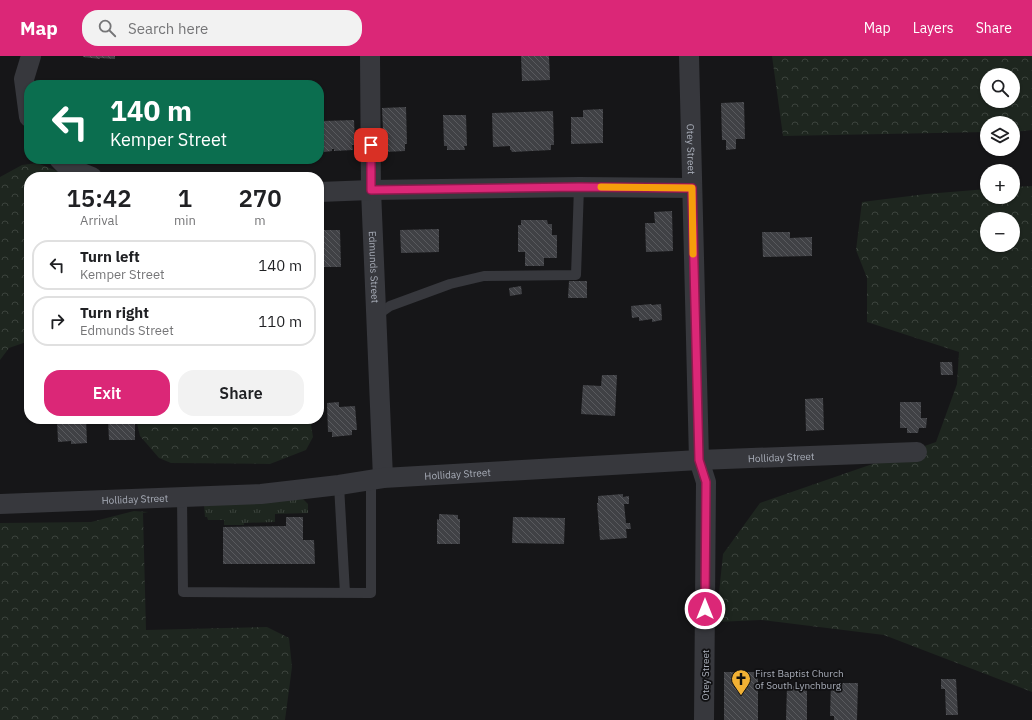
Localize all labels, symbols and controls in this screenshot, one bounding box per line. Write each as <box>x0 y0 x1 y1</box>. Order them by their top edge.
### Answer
search box <box>82 10 362 46</box>
text: Map <box>20 16 58 40</box>
icon: search <box>96 17 118 39</box>
text: Search here <box>128 19 208 38</box>
text: Map <box>864 19 891 37</box>
text: Layers <box>913 19 954 37</box>
text: Share <box>976 19 1012 37</box>
map controls <box>980 68 1020 252</box>
button: search <box>980 68 1020 108</box>
text: 140 m <box>110 92 192 129</box>
icon: left <box>44 96 96 148</box>
button: layers <box>980 116 1020 156</box>
street label: Otey Street <box>684 123 698 175</box>
text: Kemper Street <box>110 128 227 151</box>
pin <box>354 128 388 162</box>
icon: arrive <box>360 134 382 156</box>
button: + <box>980 164 1020 204</box>
text: 15:42 <box>66 182 132 214</box>
text: 1 <box>178 182 192 214</box>
text: 270 <box>238 182 282 214</box>
text: Arrival <box>80 212 118 229</box>
text: min <box>174 212 196 229</box>
text: m <box>254 212 266 229</box>
button: − <box>980 212 1020 252</box>
street label: Edmunds Street <box>366 231 382 304</box>
text: Turn left <box>80 247 140 266</box>
icon: left <box>46 254 68 276</box>
text: 140 m <box>258 256 302 275</box>
text: Kemper Street <box>80 266 165 283</box>
text: Turn right <box>80 303 149 322</box>
icon: right <box>46 310 68 332</box>
text: 110 m <box>258 312 302 331</box>
text: Edmunds Street <box>80 322 174 339</box>
button: Exit <box>44 370 170 416</box>
button: Share <box>178 370 304 416</box>
street label: Holliday Street <box>748 449 815 465</box>
street label: Holliday Street <box>424 465 492 482</box>
street label: Holliday Street <box>101 491 169 507</box>
position arrow <box>684 588 726 630</box>
street label: Otey Street <box>699 649 712 700</box>
place label: First Baptist Church of South Lynchburg <box>755 667 844 692</box>
church icon: First Baptist Church of South Lynchburg <box>730 668 752 696</box>

